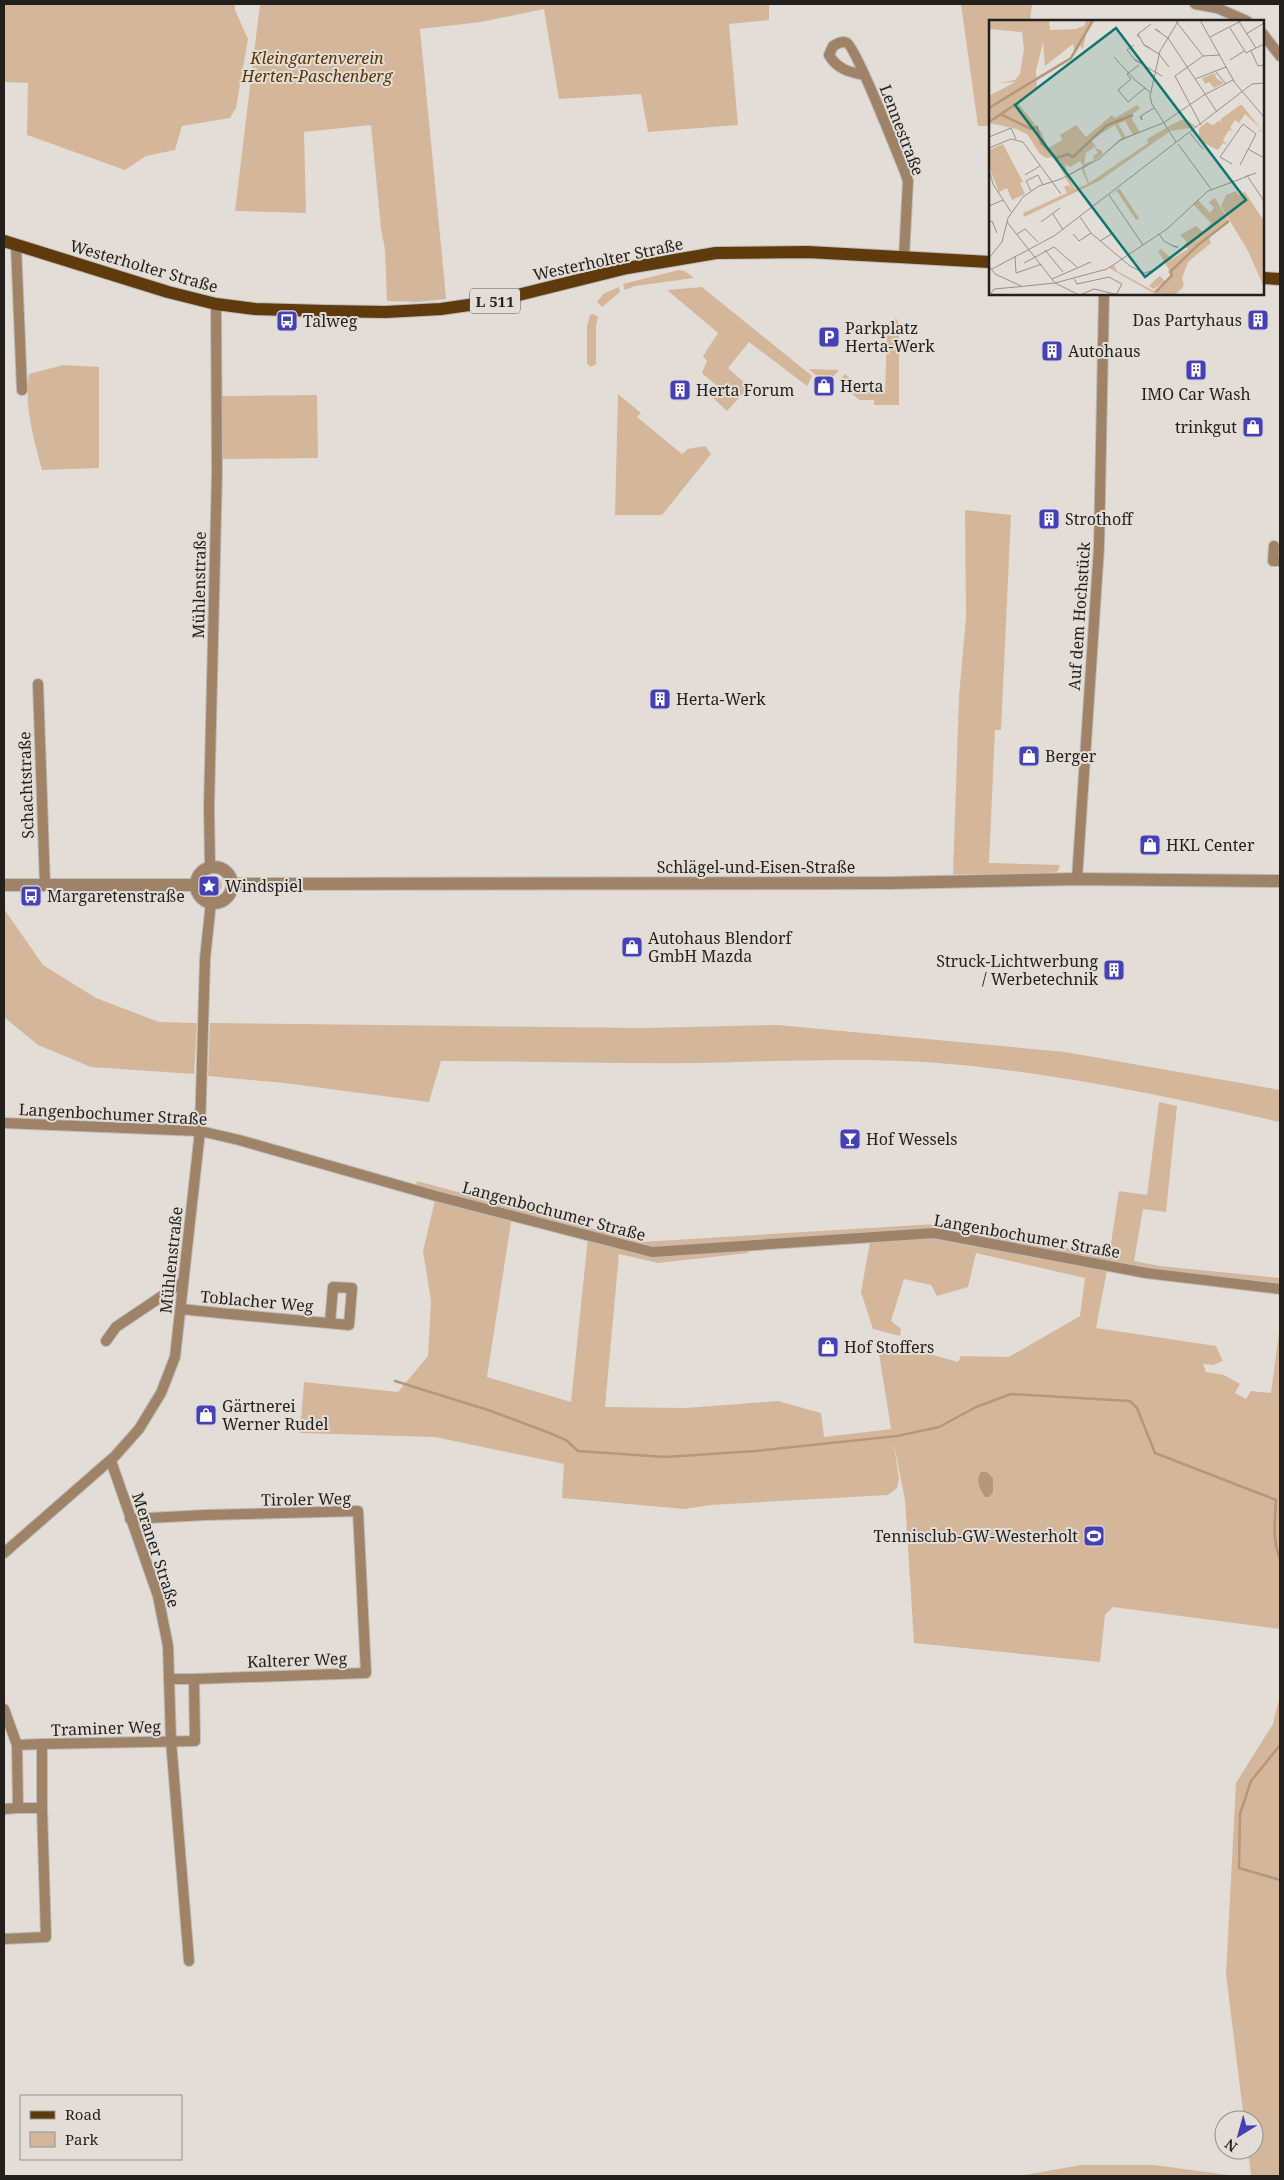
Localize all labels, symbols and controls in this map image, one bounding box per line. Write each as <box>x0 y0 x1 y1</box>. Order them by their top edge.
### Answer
inset map <box>989 20 1264 295</box>
park label: Kleingartenverein Herten-Paschenberg <box>241 47 393 87</box>
street label: Lennestraße <box>875 81 929 179</box>
street label: Westerholter Straße <box>531 232 685 286</box>
street label: Westerholter Straße <box>67 234 221 298</box>
road number: L 511 <box>470 288 520 314</box>
building icon: Das Partyhaus <box>1246 308 1270 332</box>
bus stop icon: Talweg <box>275 309 299 333</box>
place label: Das Partyhaus <box>1133 309 1242 331</box>
place label: Talweg <box>303 310 358 332</box>
place label: Parkplatz Herta-Werk <box>845 317 935 357</box>
parking icon: Parkplatz Herta-Werk <box>817 325 841 349</box>
building icon: Autohaus <box>1040 339 1064 363</box>
place label: Autohaus <box>1068 340 1141 362</box>
building icon: IMO Car Wash <box>1184 358 1208 382</box>
shop icon: Herta <box>812 374 836 398</box>
place label: Herta <box>840 375 883 397</box>
building icon: Herta Forum <box>668 378 692 402</box>
place label: Herta Forum <box>696 379 794 401</box>
place label: IMO Car Wash <box>1141 383 1251 405</box>
shop icon: trinkgut <box>1241 415 1265 439</box>
place label: trinkgut <box>1175 416 1237 438</box>
building icon: Strothoff <box>1037 507 1061 531</box>
place label: Strothoff <box>1065 508 1134 530</box>
street label: Mühlenstraße <box>187 531 211 639</box>
street label: Auf dem Hochstück <box>1063 540 1095 691</box>
building icon: Herta-Werk <box>648 687 672 711</box>
place label: Herta-Werk <box>676 688 766 710</box>
street label: Schachtstraße <box>13 731 39 839</box>
shop icon: Berger <box>1017 744 1041 768</box>
place label: Berger <box>1045 745 1097 767</box>
shop icon: HKL Center <box>1138 833 1162 857</box>
place label: HKL Center <box>1166 834 1255 856</box>
street label: Schlägel-und-Eisen-Straße <box>657 856 855 878</box>
place icon: Windspiel <box>197 874 221 898</box>
place label: Windspiel <box>225 875 303 897</box>
bus stop icon: Margaretenstraße <box>19 884 43 908</box>
place label: Margaretenstraße <box>47 885 185 907</box>
place label: Autohaus Blendorf GmbH Mazda <box>648 927 794 967</box>
shop icon: Autohaus Blendorf GmbH Mazda <box>620 935 644 959</box>
place label: Struck-Lichtwerbung / Werbetechnik <box>936 950 1099 990</box>
building icon: Struck-Lichtwerbung / Werbetechnik <box>1102 958 1126 982</box>
street label: Langenbochumer Straße <box>18 1098 208 1130</box>
bar icon: Hof Wessels <box>838 1127 862 1151</box>
place label: Hof Wessels <box>866 1128 958 1150</box>
street label: Langenbochumer Straße <box>460 1176 648 1246</box>
street label: Mühlenstraße <box>154 1206 188 1314</box>
street label: Langenbochumer Straße <box>932 1209 1122 1263</box>
street label: Toblacher Weg <box>200 1285 315 1317</box>
shop icon: Hof Stoffers <box>816 1335 840 1359</box>
place label: Hof Stoffers <box>844 1336 934 1358</box>
place label: Gärtnerei Werner Rudel <box>222 1395 329 1435</box>
shop icon: Gärtnerei Werner Rudel <box>194 1403 218 1427</box>
street label: Tiroler Weg <box>261 1487 352 1511</box>
street label: Meraner Straße <box>127 1490 185 1610</box>
sports icon: Tennisclub-GW-Westerholt <box>1082 1524 1106 1548</box>
place label: Tennisclub-GW-Westerholt <box>874 1525 1078 1547</box>
street label: Kalterer Weg <box>247 1647 348 1673</box>
street label: Traminer Weg <box>51 1715 162 1741</box>
legend <box>20 2095 182 2160</box>
text: Road <box>65 2104 101 2124</box>
north arrow <box>1214 2110 1264 2160</box>
text: Park <box>65 2129 99 2149</box>
text: N <box>1221 2135 1241 2157</box>

